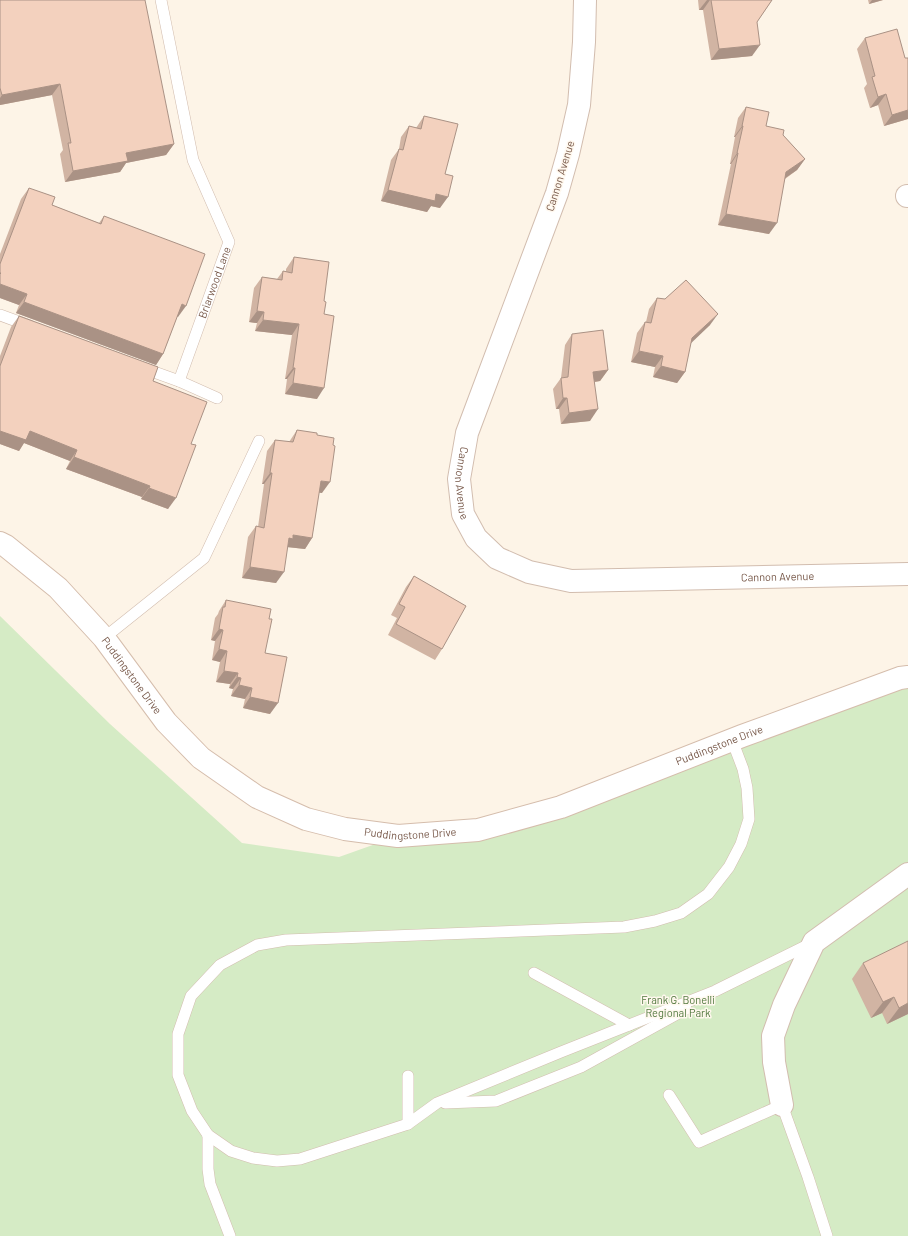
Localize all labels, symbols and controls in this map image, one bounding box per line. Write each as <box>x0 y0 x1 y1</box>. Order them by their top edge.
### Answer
street label: Cannon Avenue <box>543 139 576 213</box>
street label: Briarwood Lane <box>195 245 233 320</box>
street label: Cannon Avenue <box>453 446 472 522</box>
street label: Cannon Avenue <box>741 569 814 583</box>
street label: Puddingstone Drive <box>99 634 165 716</box>
street label: Puddingstone Drive <box>673 722 765 767</box>
street label: Puddingstone Drive <box>363 825 457 842</box>
park label: Frank G. Bonelli Regional Park <box>641 993 715 1019</box>

